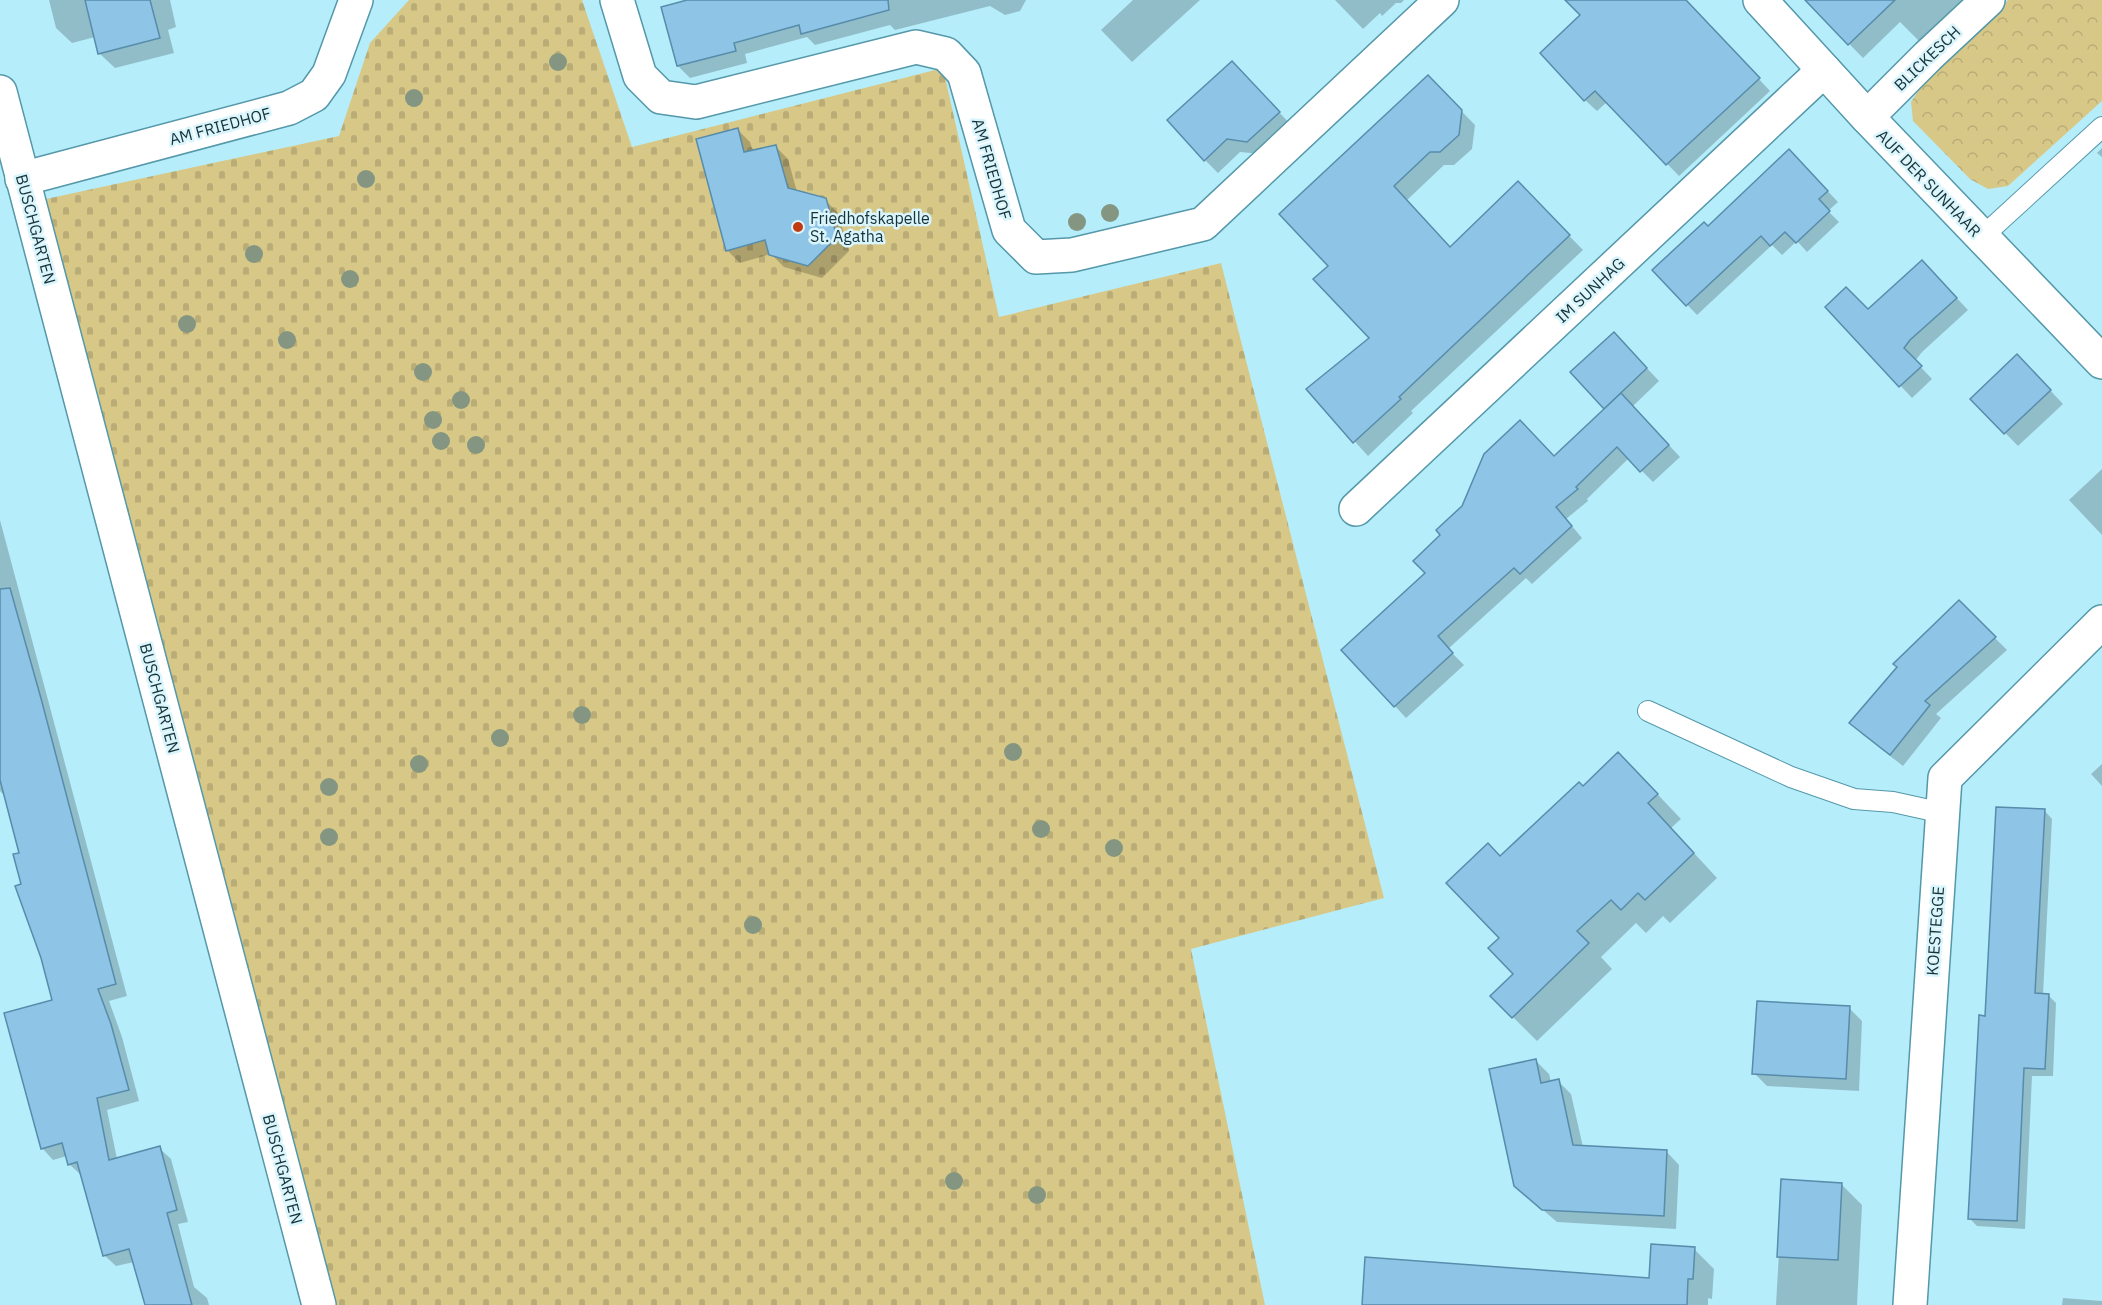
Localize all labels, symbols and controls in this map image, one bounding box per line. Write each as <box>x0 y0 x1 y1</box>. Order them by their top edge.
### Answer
street label: BLICKESCH <box>1890 21 1964 95</box>
street label: AM FRIEDHOF <box>167 103 273 149</box>
street label: AM FRIEDHOF <box>968 116 1016 222</box>
street label: AUF DER SUNHAAR <box>1873 125 1985 241</box>
street label: BUSCHGARTEN <box>12 172 60 286</box>
place label: Friedhofskapelle St. Agatha <box>810 208 930 246</box>
marker: Friedhofskapelle St. Agatha <box>791 220 805 234</box>
street label: IM SUNHAG <box>1551 253 1629 327</box>
street label: BUSCHGARTEN <box>136 641 184 755</box>
street label: KOESTEGGE <box>1922 886 1948 976</box>
street label: BUSCHGARTEN <box>259 1112 307 1226</box>

